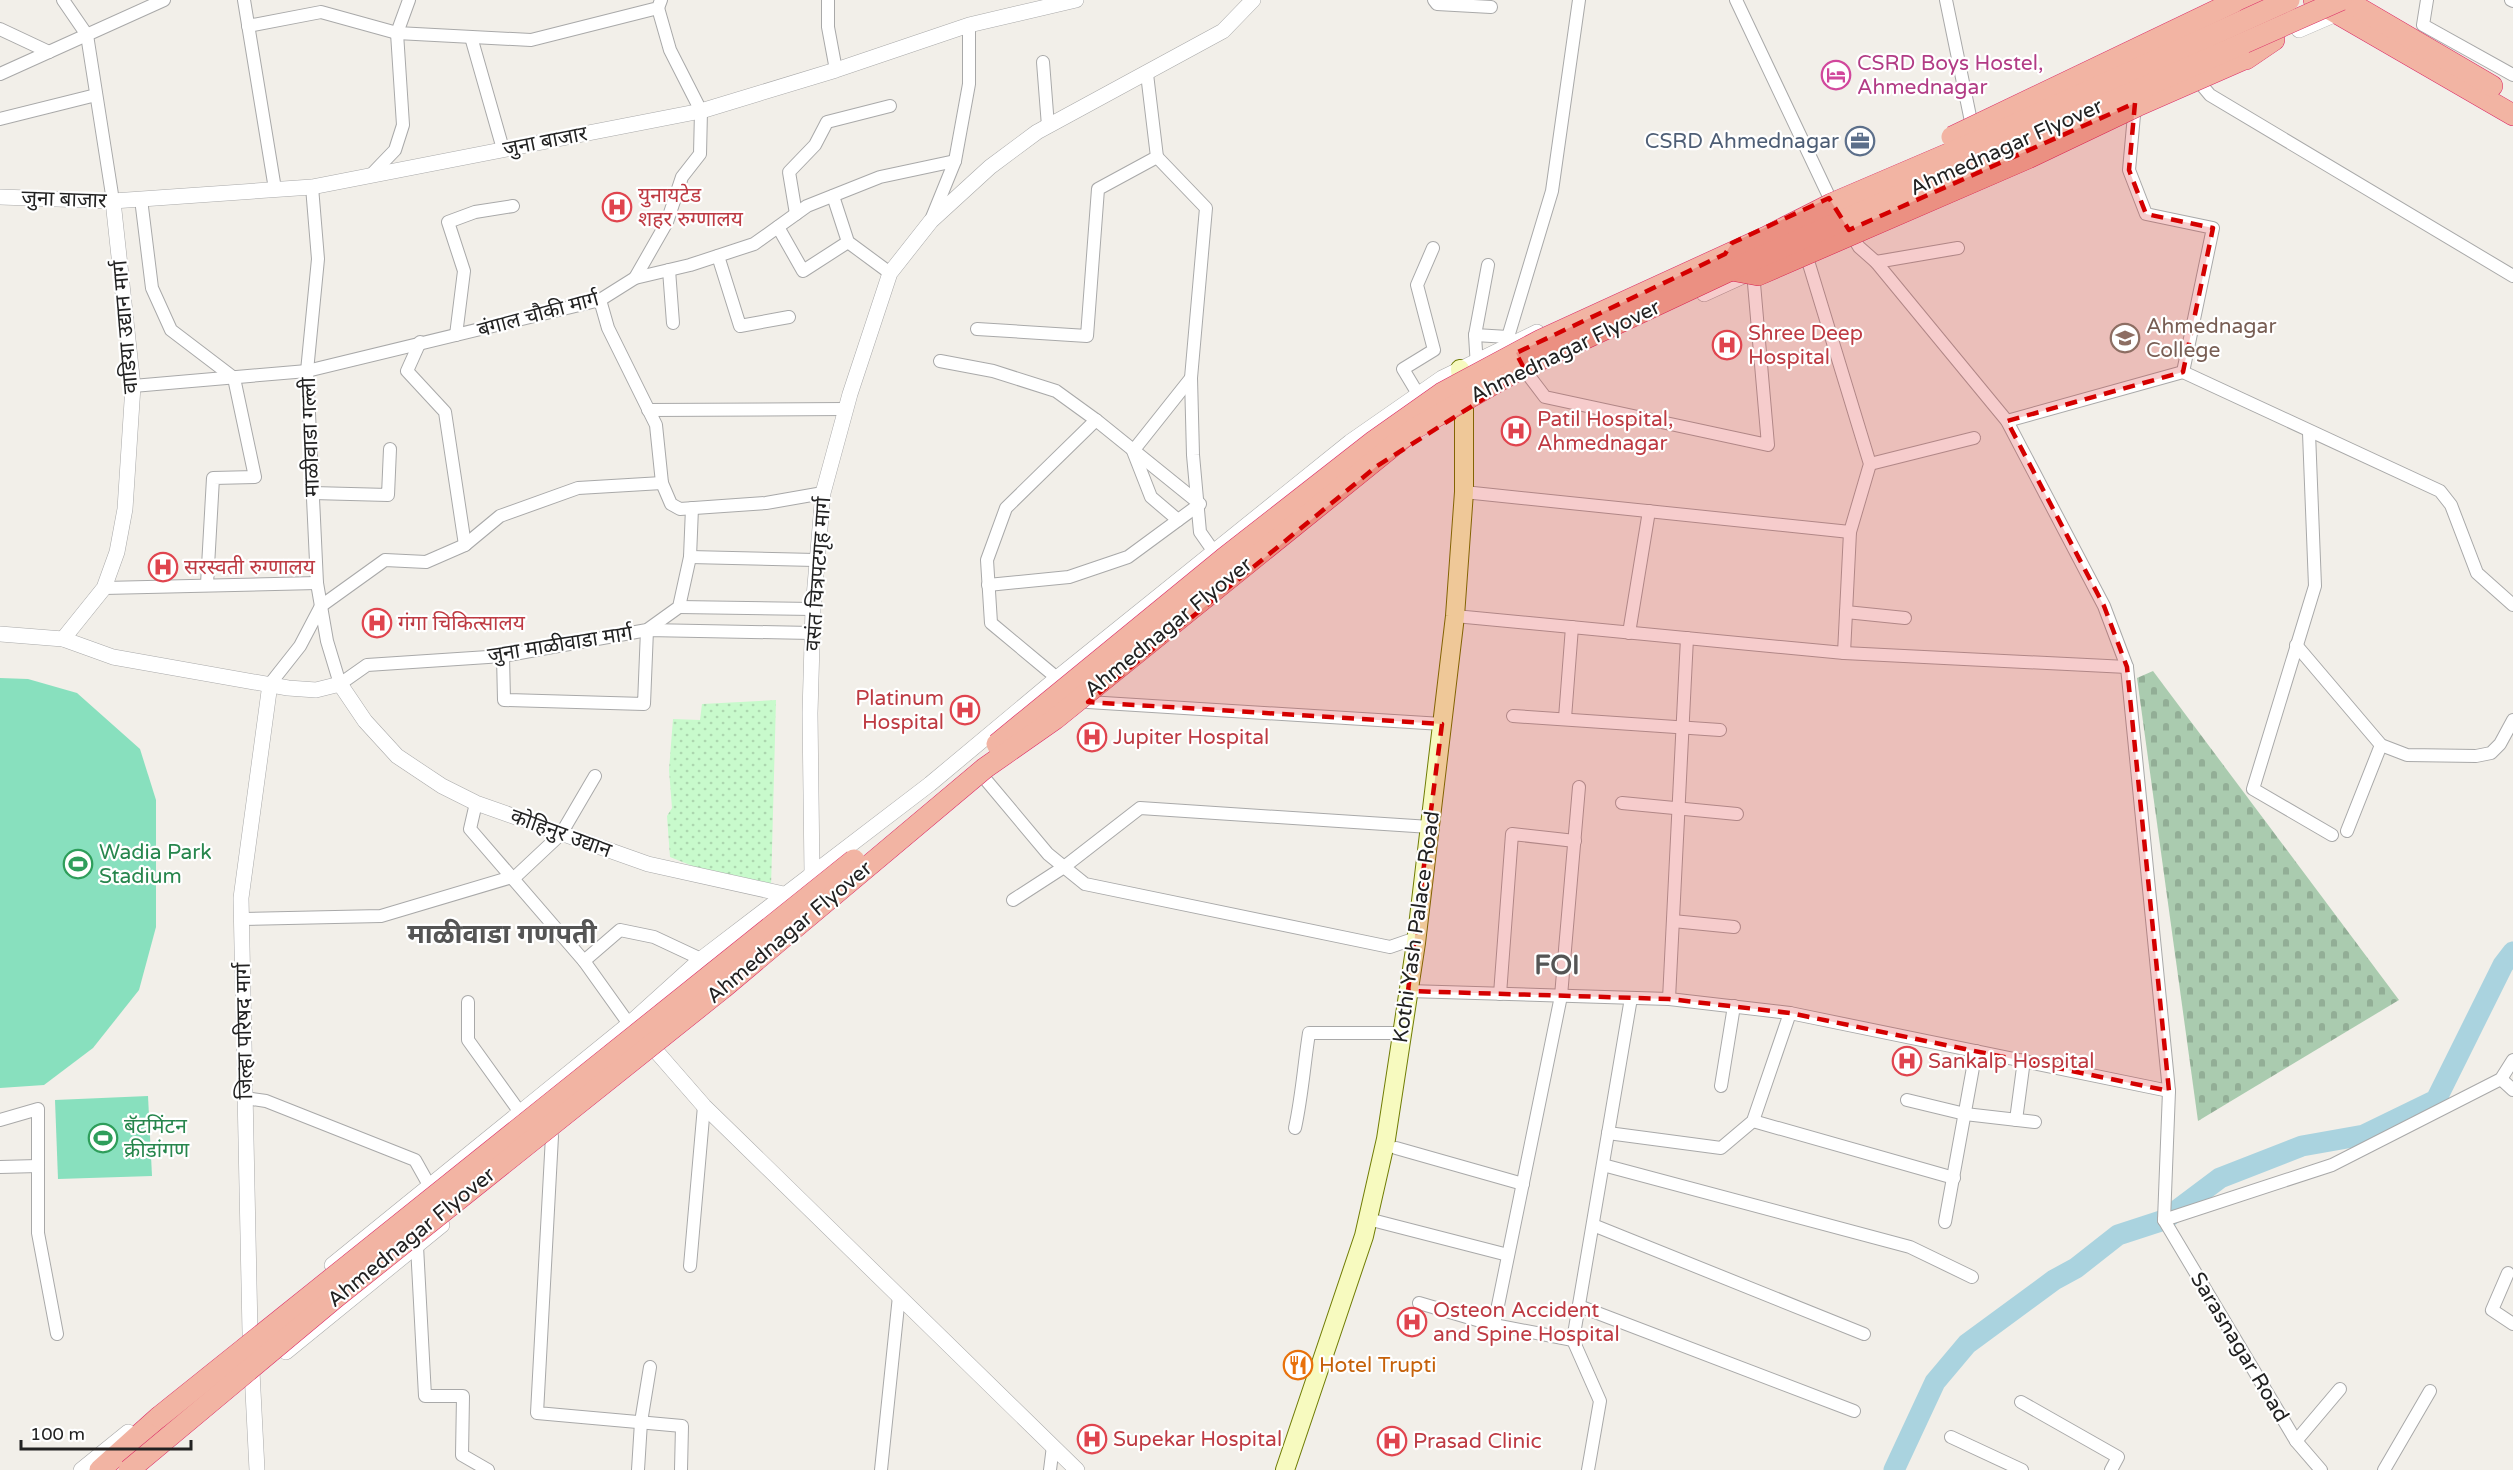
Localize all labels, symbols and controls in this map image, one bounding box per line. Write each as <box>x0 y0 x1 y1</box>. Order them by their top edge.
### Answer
place label: CSRD Boys Hostel, Ahmednagar <box>1857 51 2043 100</box>
hotel icon: CSRD Boys Hostel, Ahmednagar <box>1820 59 1852 91</box>
street label: Ahmednagar Flyover <box>1906 94 2106 201</box>
street label: जुना बाजार <box>501 121 590 162</box>
office icon: CSRD Ahmednagar <box>1844 125 1876 157</box>
place label: CSRD Ahmednagar <box>1645 129 1839 154</box>
place label: युनायटेड शहर रुग्णालय <box>638 183 744 232</box>
street label: जुना बाजार <box>21 186 107 213</box>
hospital icon: युनायटेड शहर रुग्णालय <box>601 191 633 223</box>
street label: वाडिया उद्यान मार्ग <box>107 258 144 395</box>
street label: बंगाल चौकी मार्ग <box>475 286 603 343</box>
street label: Ahmednagar Flyover <box>1466 295 1664 408</box>
place label: Ahmednagar College <box>2146 314 2276 363</box>
place label: Shree Deep Hospital <box>1748 321 1863 370</box>
school or university icon: Ahmednagar College <box>2109 322 2141 354</box>
hospital icon: Shree Deep Hospital <box>1711 329 1743 361</box>
street label: माळीवाडा गल्ली <box>296 376 325 497</box>
place label: Patil Hospital, Ahmednagar <box>1537 407 1673 456</box>
hospital icon: Patil Hospital, Ahmednagar <box>1500 415 1532 447</box>
street label: वसंत चित्रपटगृह मार्ग <box>801 495 836 652</box>
hospital icon: सरस्वती रुग्णालय <box>147 551 179 583</box>
street label: Ahmednagar Flyover <box>1079 552 1257 703</box>
place label: सरस्वती रुग्णालय <box>184 555 316 580</box>
hospital icon: गंगा चिकित्सालय <box>361 607 393 639</box>
place label: गंगा चिकित्सालय <box>398 611 526 636</box>
street label: जुना माळीवाडा मार्ग <box>486 620 636 668</box>
place label: Platinum Hospital <box>855 686 944 735</box>
hospital icon: Platinum Hospital <box>949 694 981 726</box>
hospital icon: Jupiter Hospital <box>1076 721 1108 753</box>
place label: Jupiter Hospital <box>1113 725 1269 750</box>
street label: कोहिनुर उद्यान <box>507 804 615 863</box>
street label: Kothi Yash Palace Road <box>1388 810 1445 1045</box>
place label: Wadia Park Stadium <box>99 840 212 889</box>
sports icon: Wadia Park Stadium <box>62 848 94 880</box>
street label: Ahmednagar Flyover <box>701 856 877 1009</box>
district label: माळीवाडा गणपती <box>407 918 598 951</box>
district label: FOI <box>1534 949 1580 982</box>
street label: जिल्हा परिषद मार्ग <box>231 961 258 1100</box>
hospital icon: Sankalp Hospital <box>1891 1045 1923 1077</box>
place label: Sankalp Hospital <box>1928 1049 2094 1074</box>
place label: बॅटमिंटन क्रीडांगण <box>124 1114 190 1163</box>
sports icon: बॅटमिंटन क्रीडांगण <box>87 1122 119 1154</box>
street label: Ahmednagar Flyover <box>322 1162 500 1313</box>
street label: Sarasnagar Road <box>2185 1268 2294 1427</box>
place label: Osteon Accident and Spine Hospital <box>1433 1298 1620 1347</box>
hospital icon: Osteon Accident and Spine Hospital <box>1396 1306 1428 1338</box>
restaurant icon: Hotel Trupti <box>1282 1349 1314 1381</box>
place label: Hotel Trupti <box>1319 1353 1436 1378</box>
scale bar <box>21 1413 190 1451</box>
text: 100 m <box>30 1423 85 1445</box>
hospital icon: Supekar Hospital <box>1076 1423 1108 1455</box>
hospital icon: Prasad Clinic <box>1376 1425 1408 1457</box>
place label: Supekar Hospital <box>1113 1427 1282 1452</box>
place label: Prasad Clinic <box>1413 1429 1542 1454</box>

